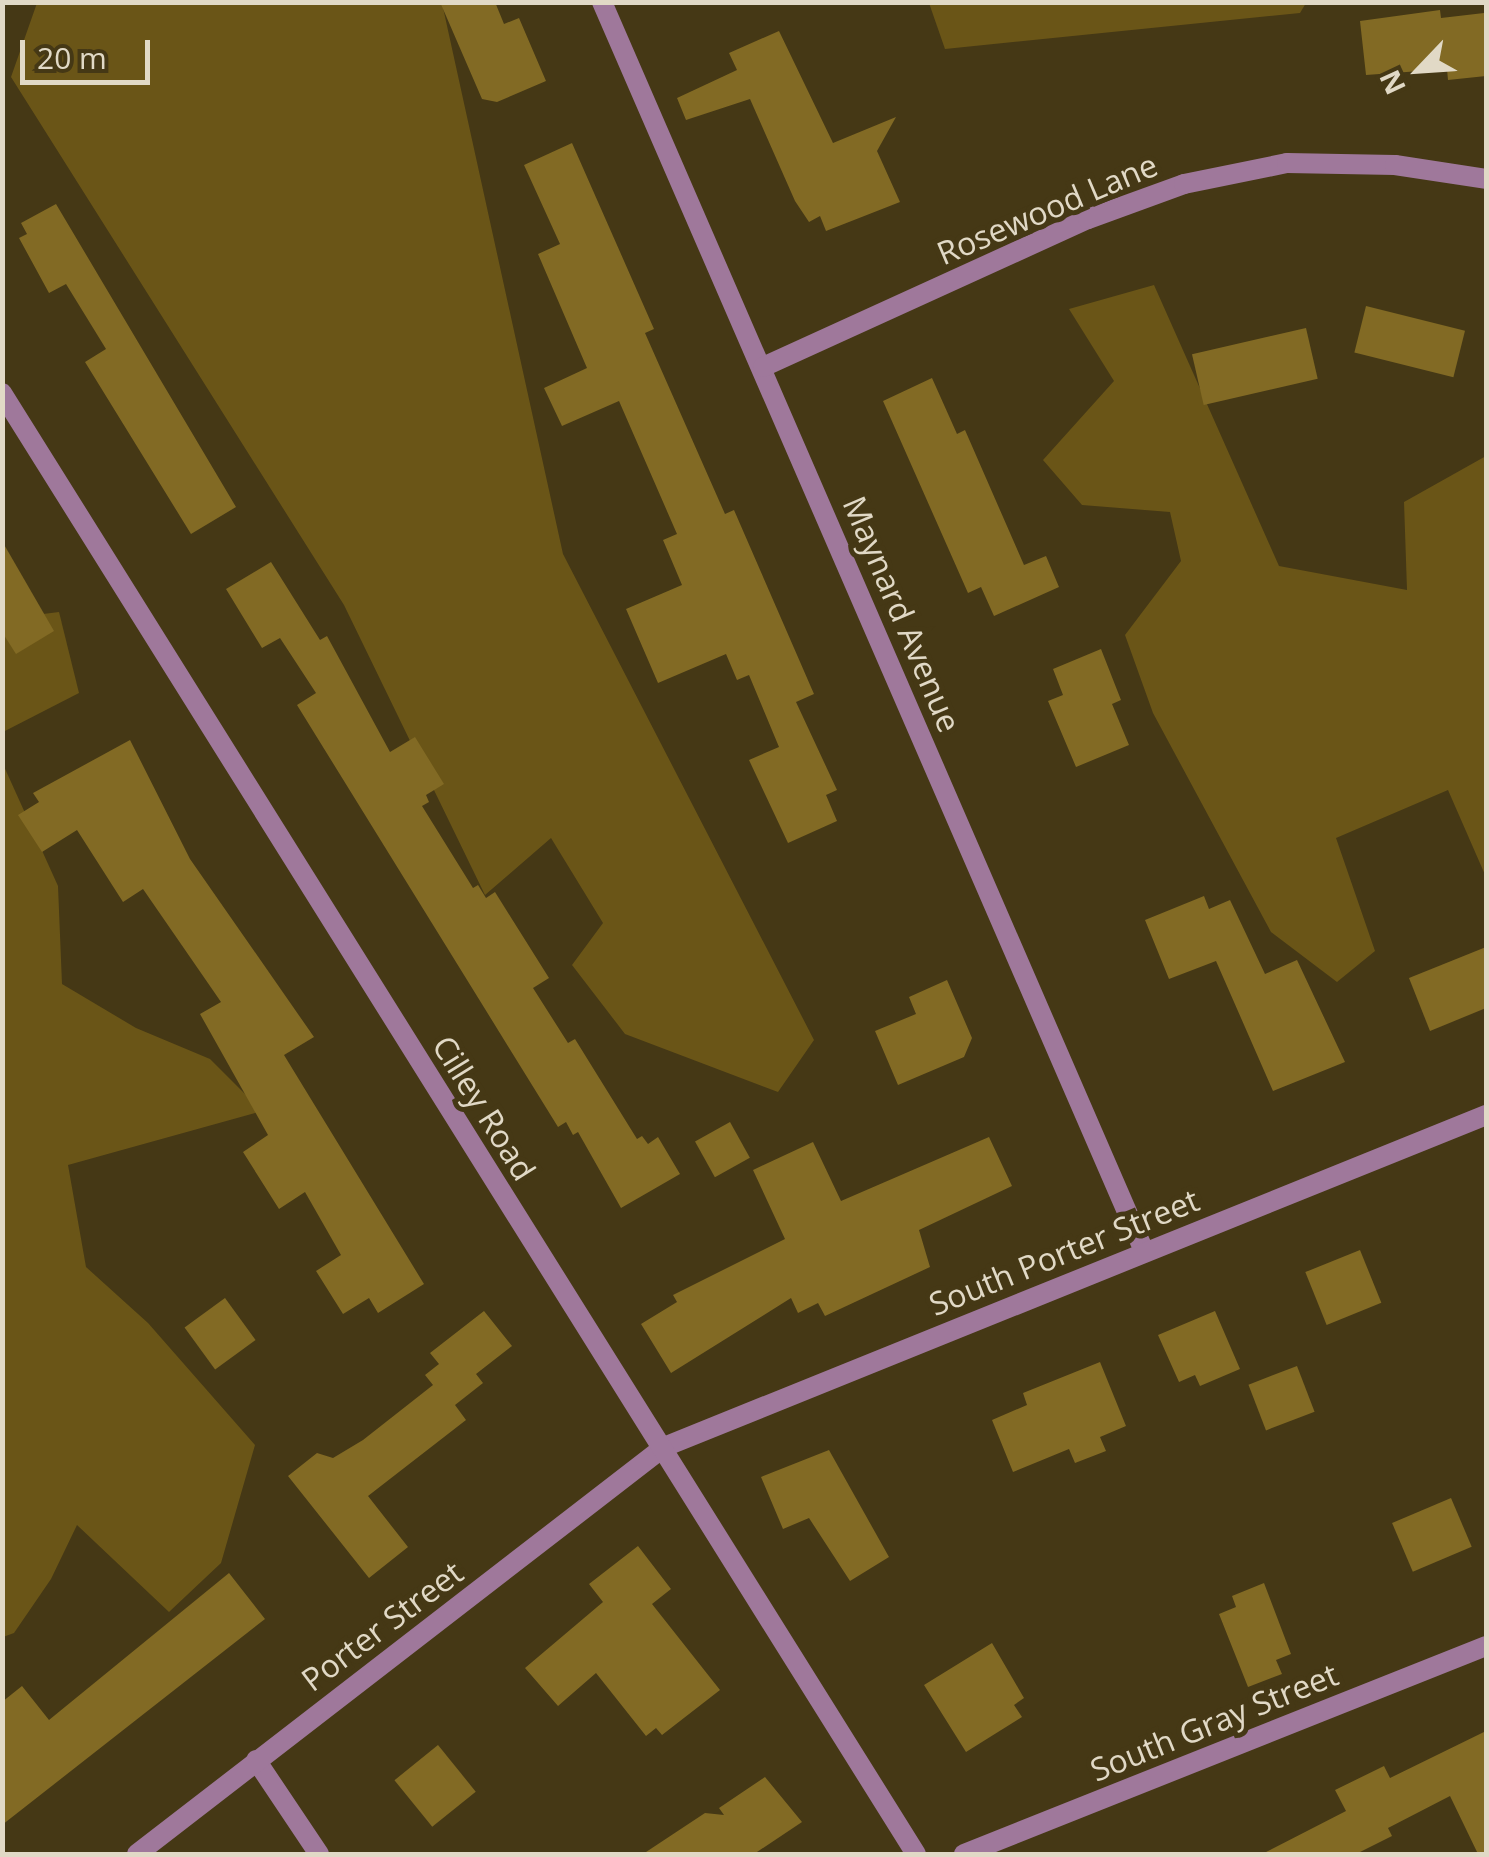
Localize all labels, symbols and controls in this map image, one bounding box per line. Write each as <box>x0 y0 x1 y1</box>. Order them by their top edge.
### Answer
scale bar <box>25 20 155 82</box>
north arrow <box>1369 20 1469 120</box>
text: 20 m <box>37 37 107 78</box>
text: N <box>1370 64 1414 101</box>
street label: Rosewood Lane <box>931 145 1163 273</box>
street label: Maynard Avenue <box>835 490 969 738</box>
street label: Cilley Road <box>425 1029 543 1187</box>
street label: South Porter Street <box>924 1180 1204 1324</box>
street label: Porter Street <box>294 1553 470 1699</box>
street label: South Gray Street <box>1085 1655 1343 1789</box>

